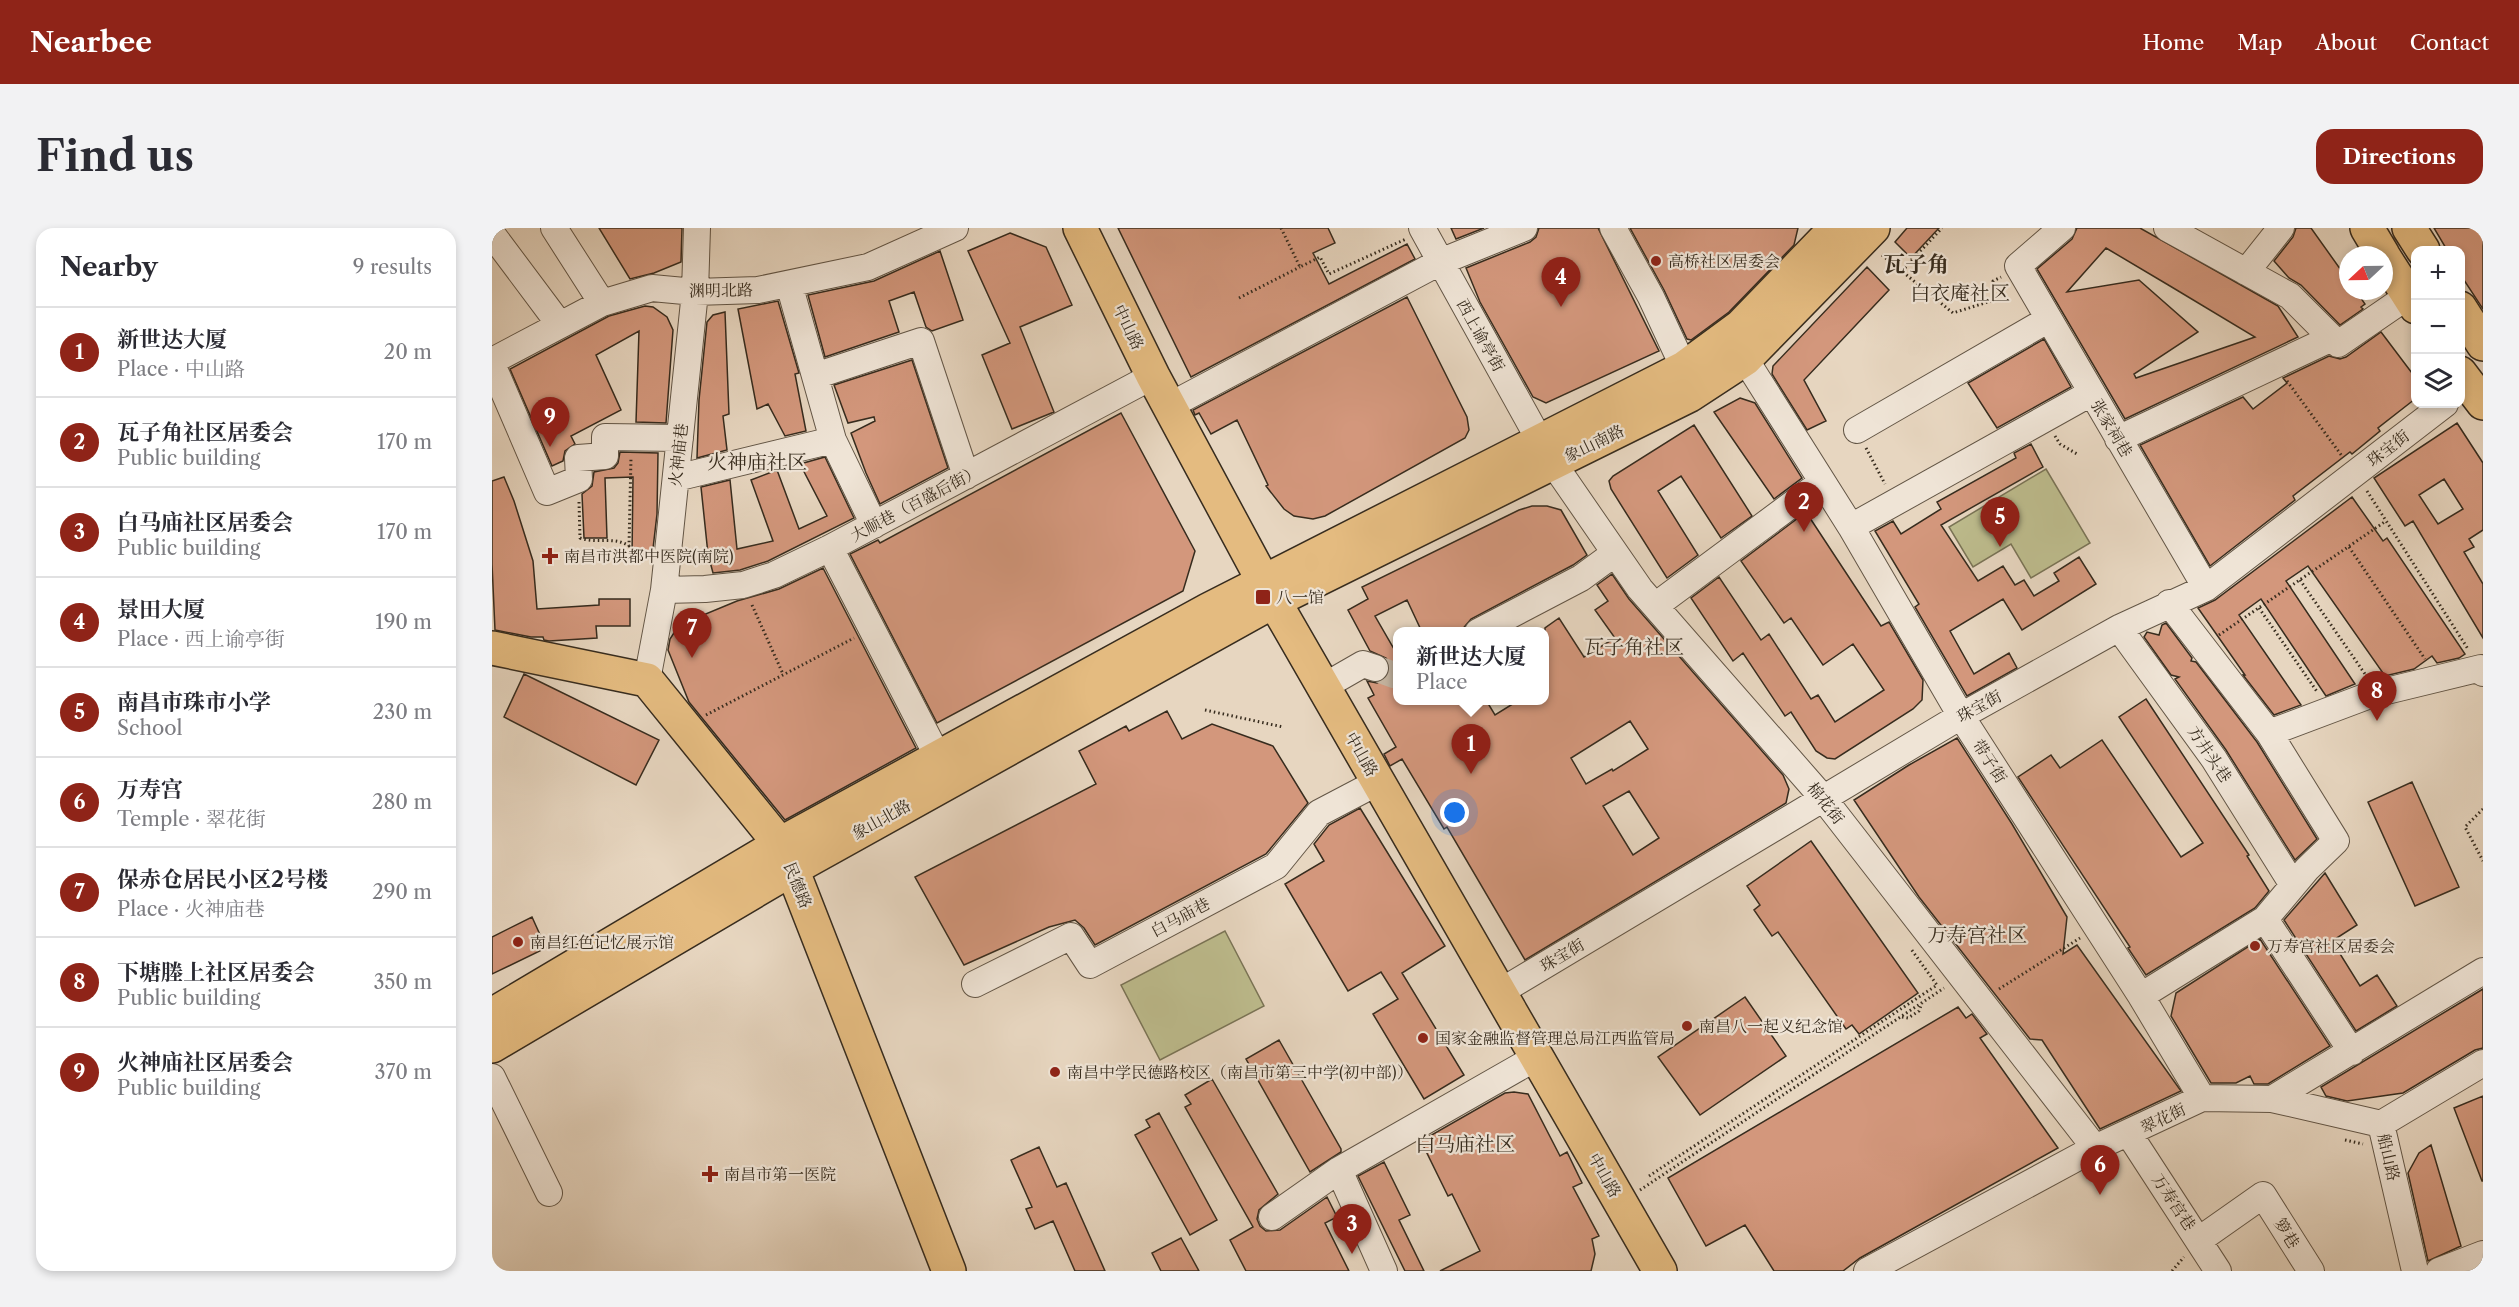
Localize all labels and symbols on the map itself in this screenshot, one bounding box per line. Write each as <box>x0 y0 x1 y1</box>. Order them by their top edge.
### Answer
north arrow <box>2339 246 2393 300</box>
place label: 高桥社区居委会 <box>1668 251 1780 271</box>
district label: 瓦子角 <box>1883 251 1949 278</box>
marker: 高桥社区居委会 <box>1649 254 1663 268</box>
pin: 4 <box>1542 257 1580 307</box>
street label: 渊明北路 <box>689 279 753 301</box>
district label: 白衣庵社区 <box>1910 281 2010 305</box>
street label: 西上谕亭街 <box>1453 295 1509 375</box>
street label: 中山路 <box>1109 301 1149 353</box>
street label: 张家祠巷 <box>2087 395 2137 461</box>
pin: 9 <box>530 398 570 447</box>
street label: 象山南路 <box>1561 420 1627 466</box>
street label: 火神庙巷 <box>665 422 691 488</box>
street label: 珠宝街 <box>2363 425 2413 471</box>
district label: 火神庙社区 <box>707 450 807 474</box>
street label: 大顺巷（百盛后街） <box>847 460 983 546</box>
pin: 2 <box>1784 482 1824 532</box>
pin: 5 <box>1980 498 2020 547</box>
place label: 南昌市洪都中医院(南院) <box>564 546 734 566</box>
marker: 南昌市洪都中医院(南院) <box>541 547 559 565</box>
place label: 八一馆 <box>1276 587 1324 607</box>
marker: 八一馆 <box>1254 588 1272 606</box>
pin: 7 <box>672 608 712 658</box>
district label: 瓦子角社区 <box>1584 635 1684 659</box>
pin: 8 <box>2358 672 2396 721</box>
street label: 珠宝街 <box>1953 686 2005 726</box>
street label: 方井头巷 <box>2184 722 2236 786</box>
pin: 1 <box>1452 724 1490 774</box>
street label: 中山路 <box>1341 728 1383 780</box>
street label: 带子街 <box>1969 735 2011 787</box>
street label: 棉花街 <box>1803 778 1849 828</box>
street label: 象山北路 <box>848 795 914 843</box>
your location <box>1440 798 1469 827</box>
street label: 民德路 <box>780 859 816 911</box>
street label: 白马庙巷 <box>1147 893 1213 941</box>
district label: 万寿宫社区 <box>1927 923 2027 947</box>
place label: 南昌红色记忆展示馆 <box>530 932 674 952</box>
street label: 珠宝街 <box>1536 934 1588 976</box>
marker: 南昌红色记忆展示馆 <box>511 935 525 949</box>
place label: 万寿宫社区居委会 <box>2267 936 2395 956</box>
marker: 万寿宫社区居委会 <box>2248 939 2262 953</box>
place label: 南昌八一起义纪念馆 <box>1699 1016 1843 1036</box>
marker: 南昌八一起义纪念馆 <box>1680 1019 1694 1033</box>
place label: 国家金融监督管理总局江西监管局 <box>1435 1028 1675 1048</box>
marker: 国家金融监督管理总局江西监管局 <box>1416 1031 1430 1045</box>
place label: 南昌中学民德路校区（南昌市第三中学(初中部)） <box>1067 1062 1413 1082</box>
marker: 南昌中学民德路校区（南昌市第三中学(初中部)） <box>1048 1065 1062 1079</box>
street label: 翠花街 <box>2137 1098 2189 1138</box>
street label: 船山路 <box>2374 1131 2404 1183</box>
district label: 白马庙社区 <box>1415 1132 1515 1156</box>
pin: 6 <box>2080 1146 2120 1195</box>
street label: 中山路 <box>1584 1149 1626 1201</box>
place label: 南昌市第一医院 <box>724 1164 836 1184</box>
marker: 南昌市第一医院 <box>701 1165 719 1183</box>
street label: 万寿宫巷 <box>2148 1170 2200 1234</box>
pin: 3 <box>1332 1204 1372 1254</box>
street label: 箩巷 <box>2270 1214 2304 1252</box>

